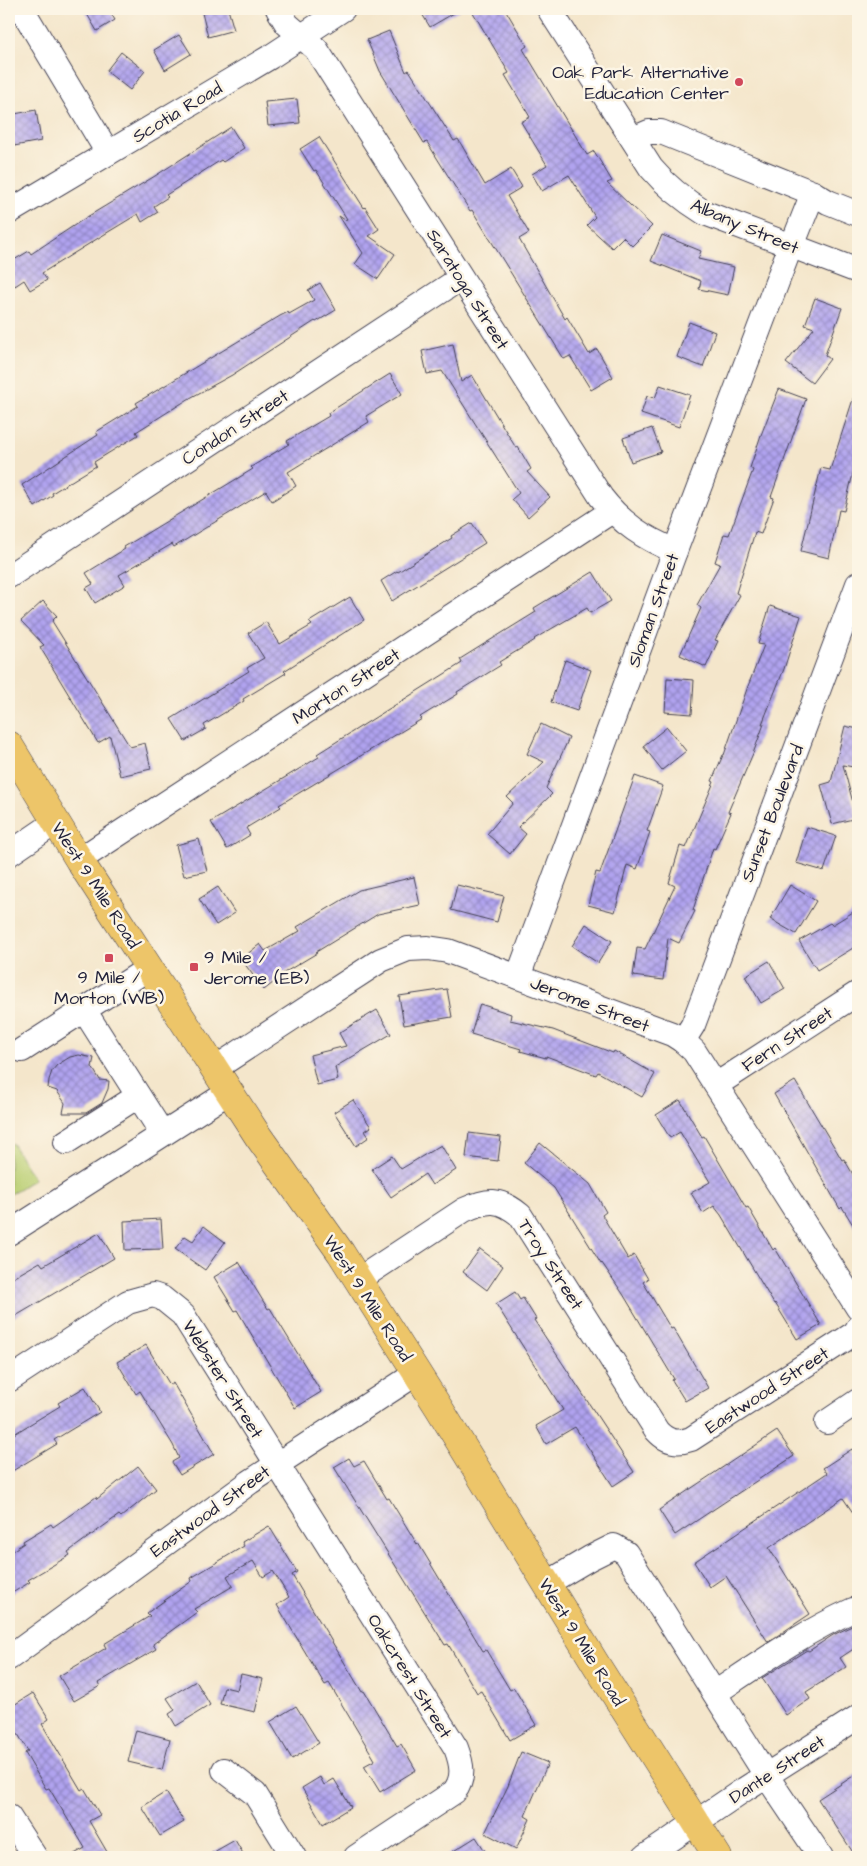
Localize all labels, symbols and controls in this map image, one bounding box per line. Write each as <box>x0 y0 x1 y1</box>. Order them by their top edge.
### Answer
place label: Oak Park Alternative Education Center <box>552 60 729 106</box>
street label: Scotia Road <box>128 76 227 149</box>
marker: Oak Park Alternative Education Center <box>733 76 745 88</box>
street label: Albany Street <box>686 192 803 262</box>
street label: Saratoga Street <box>419 224 515 356</box>
street label: Condon Street <box>177 383 294 471</box>
street label: Sloman Street <box>621 549 686 671</box>
street label: Morton Street <box>287 642 406 731</box>
street label: Sunset Boulevard <box>735 741 810 885</box>
street label: West 9 Mile Road <box>45 817 146 953</box>
place label: 9 Mile / Jerome (EB) <box>204 945 309 991</box>
marker: 9 Mile / Morton (WB) <box>103 952 115 964</box>
marker: 9 Mile / Jerome (EB) <box>188 961 200 973</box>
place label: 9 Mile / Morton (WB) <box>54 965 164 1011</box>
street label: Jerome Street <box>527 970 654 1039</box>
street label: Fern Street <box>737 1000 838 1078</box>
street label: Troy Street <box>511 1214 590 1316</box>
street label: West 9 Mile Road <box>317 1230 418 1366</box>
street label: Webster Street <box>176 1315 269 1444</box>
street label: Eastwood Street <box>701 1341 835 1440</box>
street label: Eastwood Street <box>145 1459 276 1564</box>
street label: West 9 Mile Road <box>532 1574 631 1711</box>
street label: Oakcrest Street <box>361 1609 458 1744</box>
street label: Dante Street <box>725 1729 831 1810</box>

